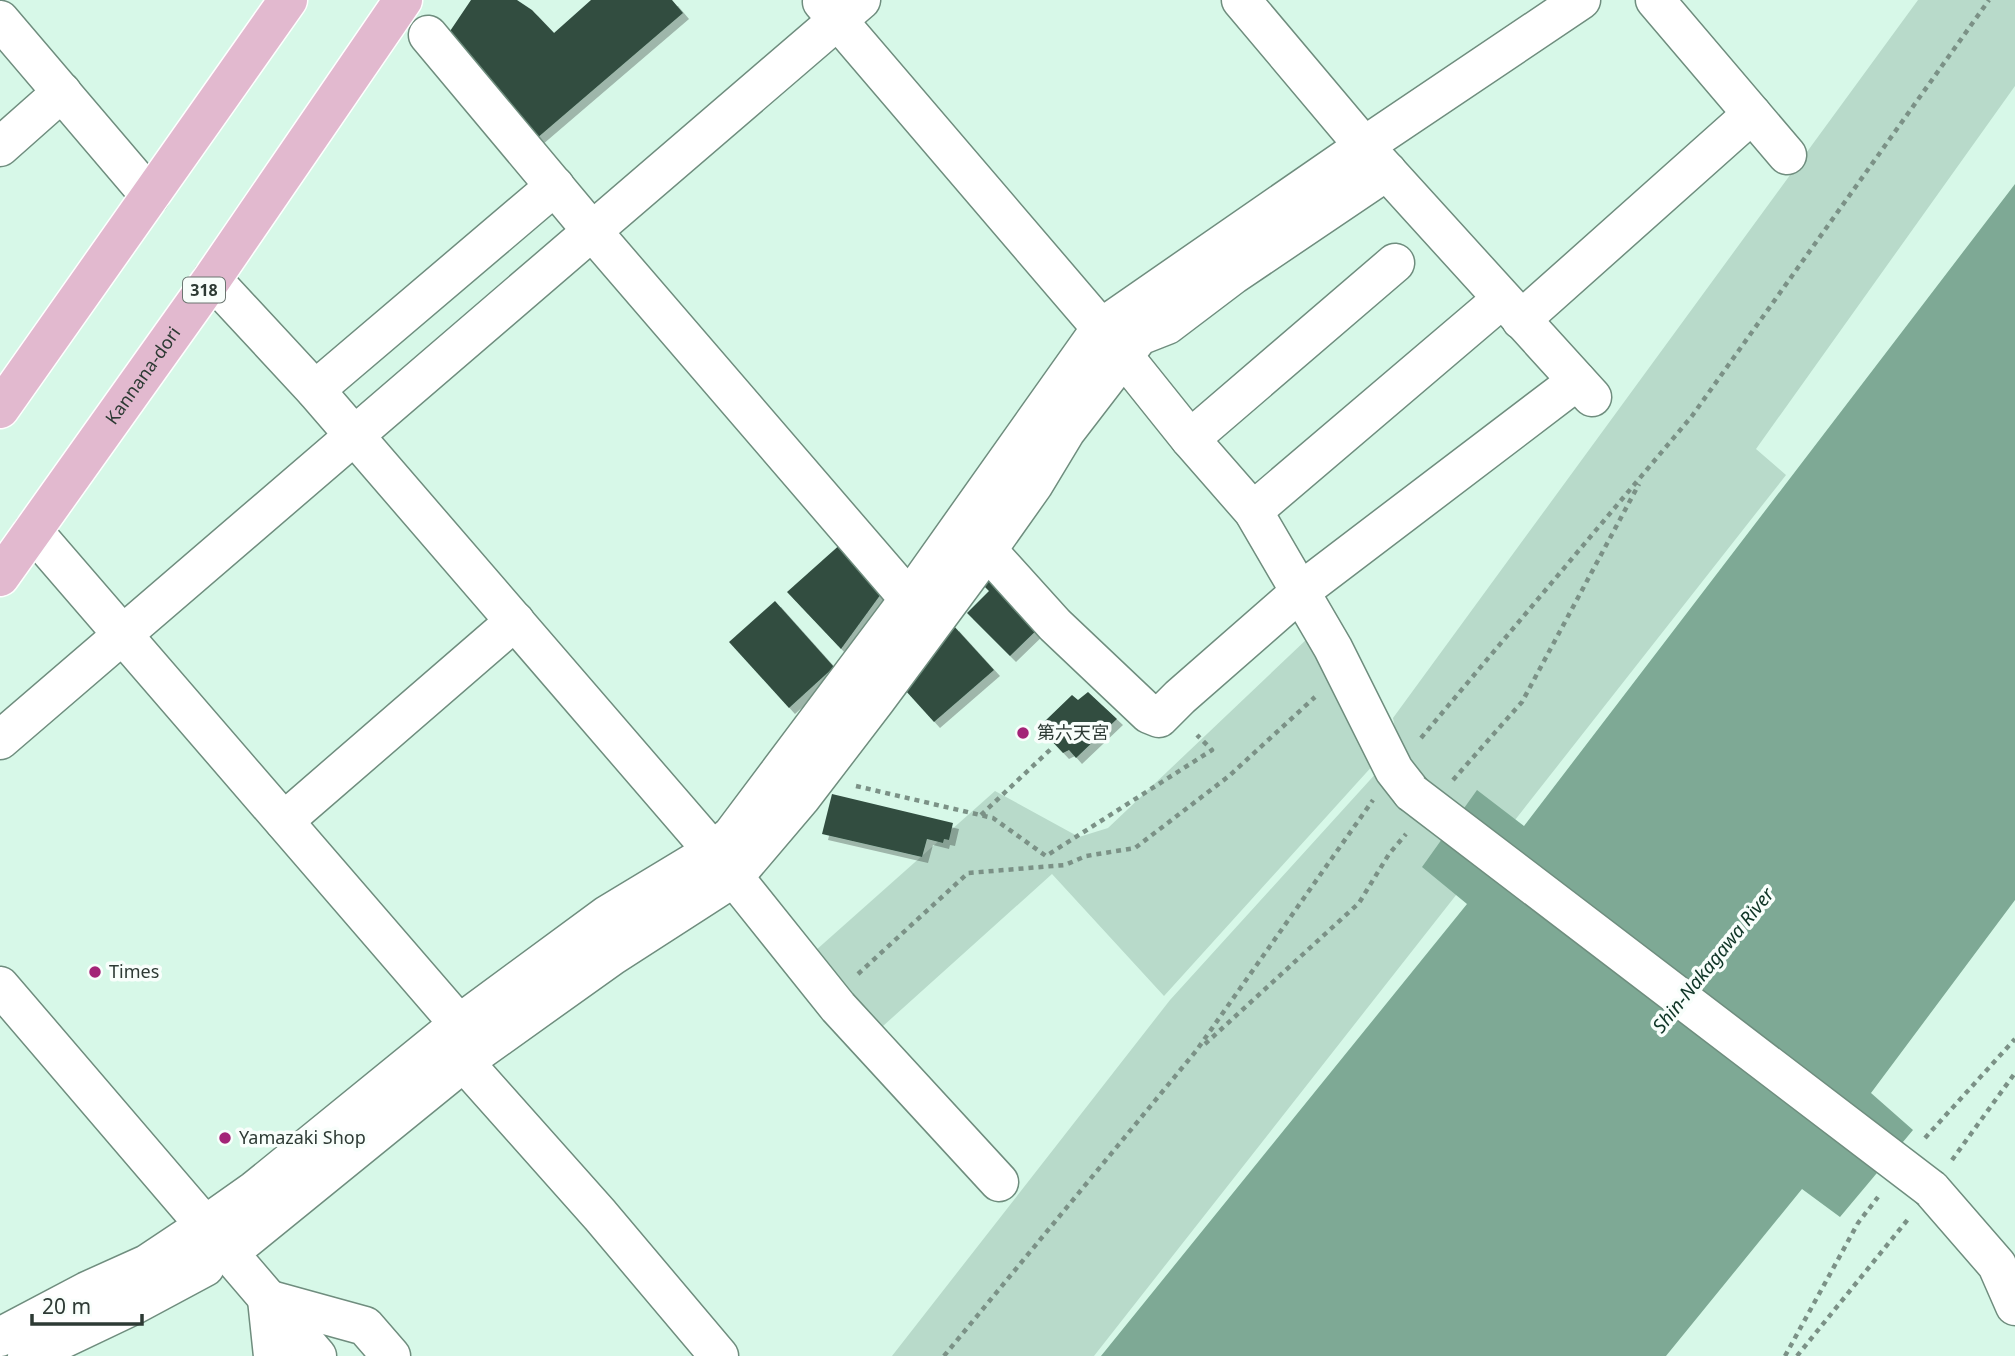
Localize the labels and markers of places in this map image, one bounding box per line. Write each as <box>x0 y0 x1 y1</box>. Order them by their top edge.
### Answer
place label: 第六天宮 <box>1037 720 1109 744</box>
marker: 第六天宮 <box>1015 725 1031 741</box>
place label: Times <box>109 959 159 983</box>
marker: Times <box>87 964 103 980</box>
place label: Yamazaki Shop <box>239 1125 366 1149</box>
marker: Yamazaki Shop <box>217 1130 233 1146</box>

